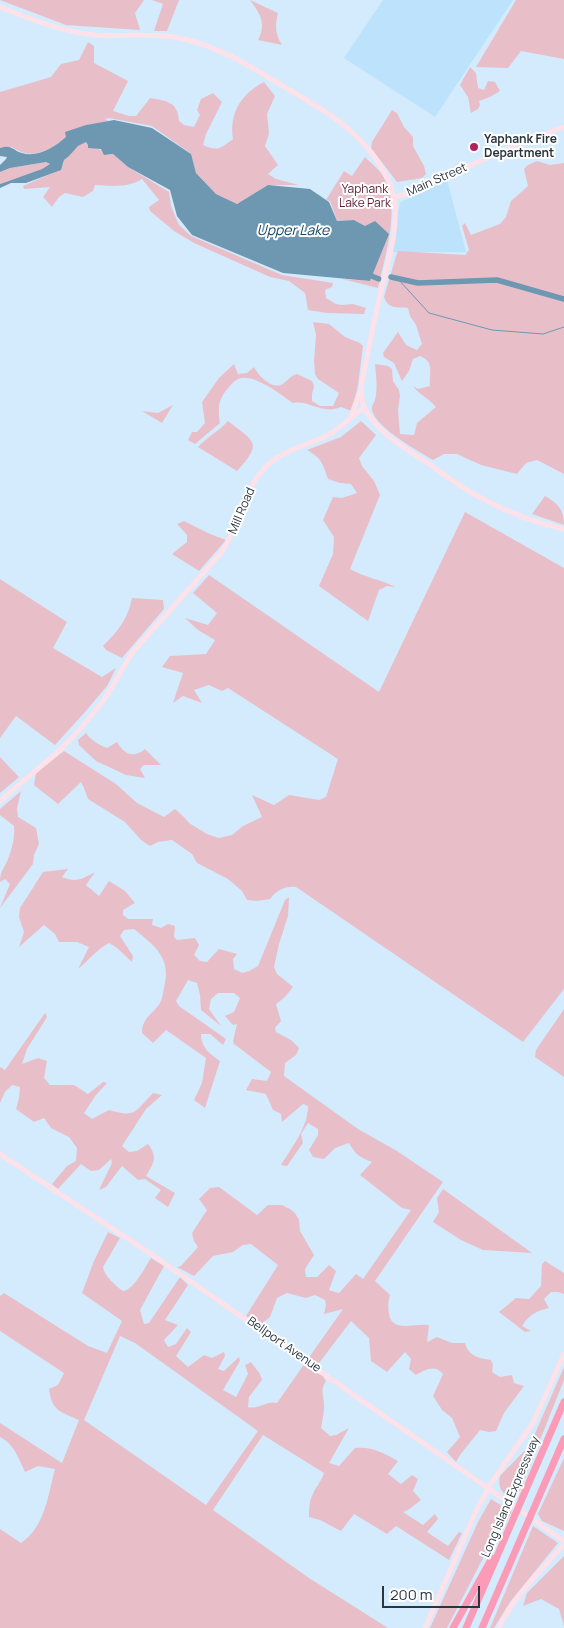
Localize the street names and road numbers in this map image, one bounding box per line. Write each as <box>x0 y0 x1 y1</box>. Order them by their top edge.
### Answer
street label: Main Street <box>405 160 469 200</box>
street label: Mill Road <box>226 485 258 537</box>
street label: Bellport Avenue <box>244 1314 324 1376</box>
street label: Long Island Expressway <box>479 1434 543 1560</box>

